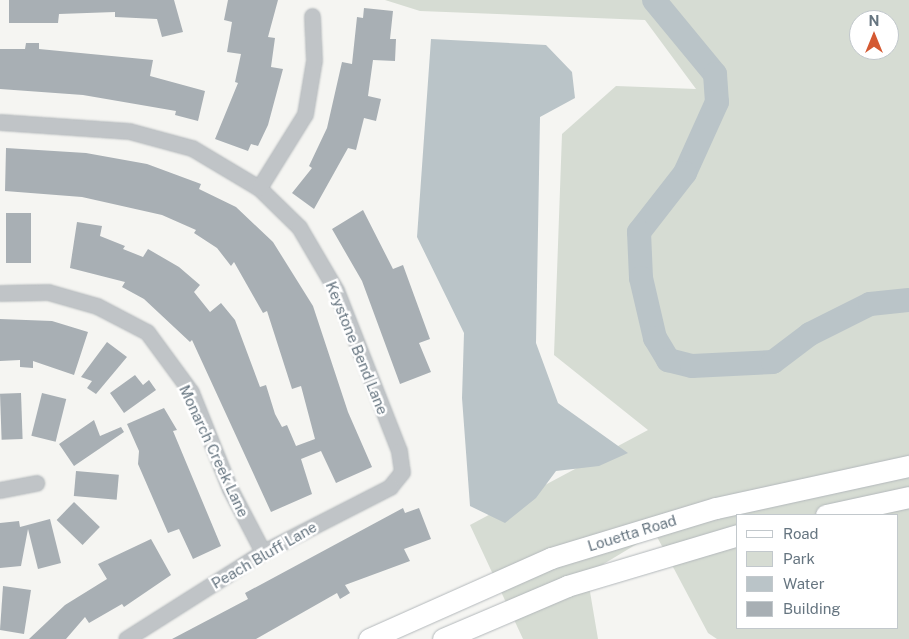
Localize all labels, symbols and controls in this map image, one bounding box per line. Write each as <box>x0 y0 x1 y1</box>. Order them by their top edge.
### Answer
north arrow <box>849 10 899 60</box>
text: N <box>869 13 879 29</box>
street label: Keystone Bend Lane <box>322 279 392 417</box>
street label: Monarch Creek Lane <box>175 382 253 520</box>
street label: Louetta Road <box>585 511 679 555</box>
legend <box>736 514 899 629</box>
street label: Peach Bluff Lane <box>208 518 320 592</box>
text: Road <box>783 525 819 542</box>
text: Park <box>783 550 815 567</box>
text: Water <box>783 575 825 592</box>
text: Building <box>783 600 841 617</box>

